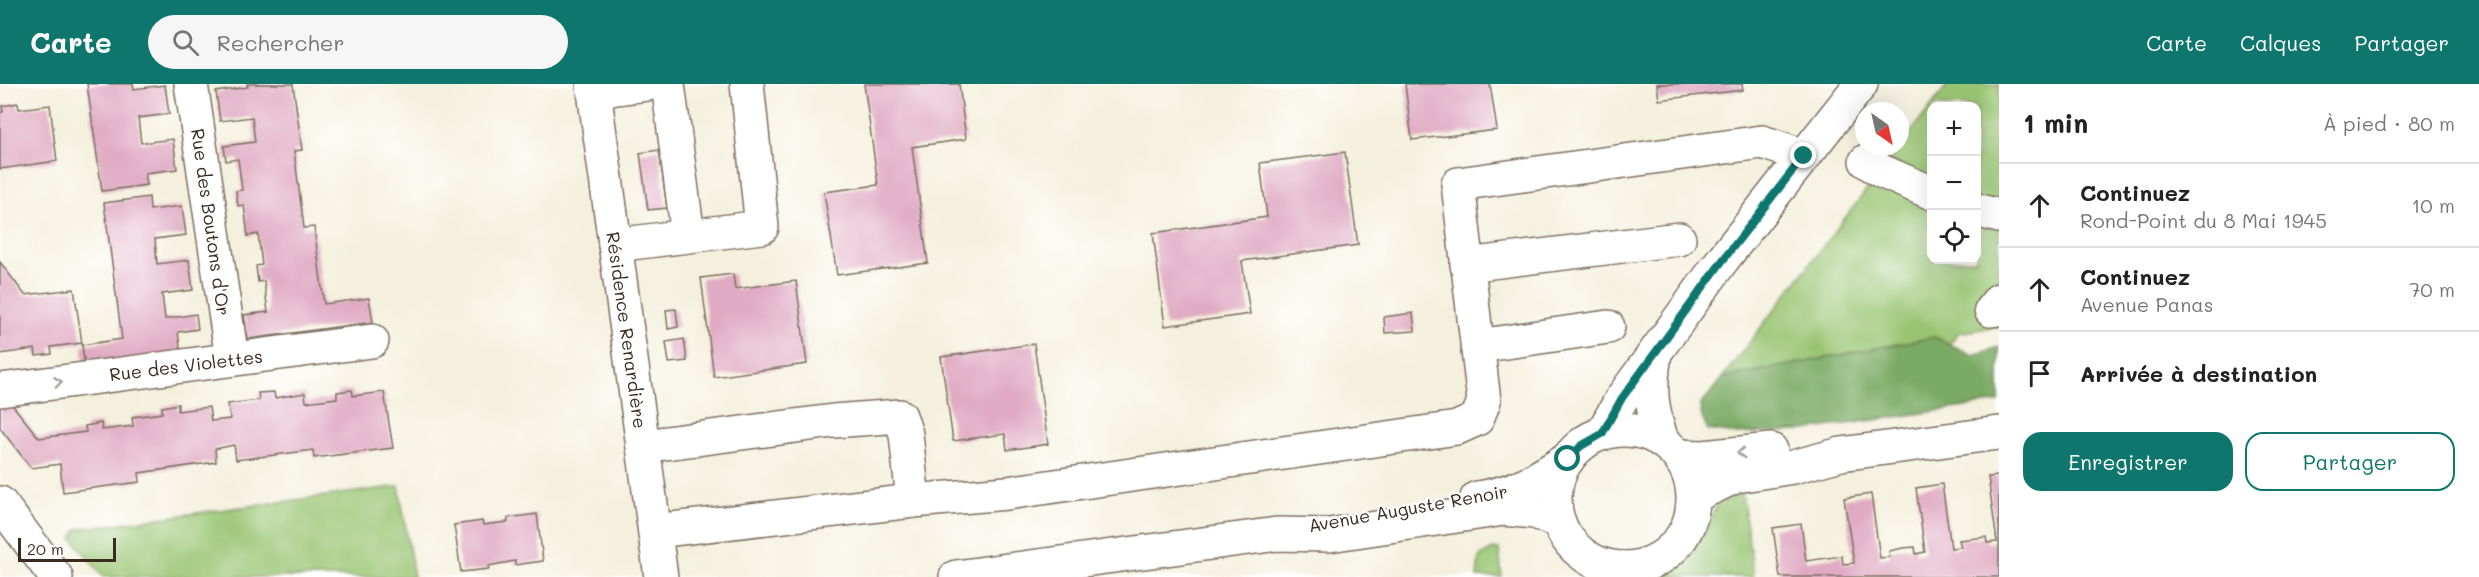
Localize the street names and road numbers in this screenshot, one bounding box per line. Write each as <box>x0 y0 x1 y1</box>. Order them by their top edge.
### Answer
street label: Rue des Boutons d'Or <box>186 127 236 317</box>
street label: Résidence Renardière <box>601 230 653 430</box>
street label: Rue des Violettes <box>108 344 264 386</box>
street label: Avenue Auguste Renoir <box>1306 479 1510 537</box>

